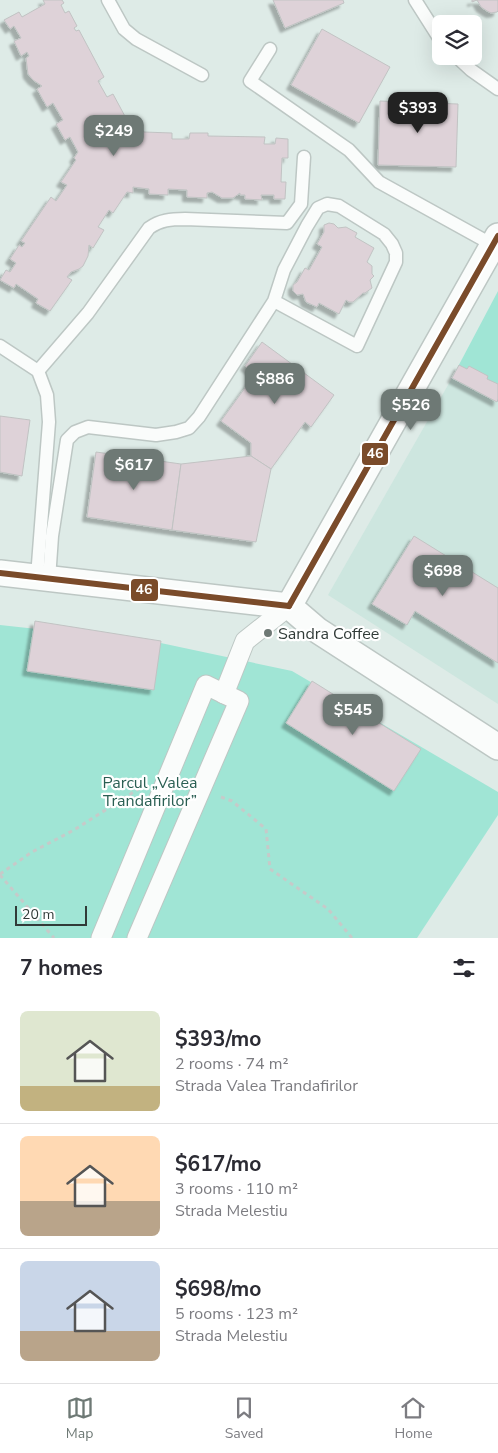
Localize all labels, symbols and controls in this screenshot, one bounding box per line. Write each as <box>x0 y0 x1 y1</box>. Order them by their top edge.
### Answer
map controls <box>432 15 482 65</box>
button: layers <box>432 15 482 65</box>
pin: $393 <box>388 92 448 134</box>
text: $393 <box>399 97 437 119</box>
pin: $249 <box>84 114 144 157</box>
text: $249 <box>95 120 133 142</box>
pin: $886 <box>245 362 305 405</box>
text: $886 <box>256 368 294 390</box>
pin: $526 <box>381 388 441 431</box>
text: $526 <box>392 394 430 416</box>
line badge: 46 <box>361 442 389 466</box>
text: 46 <box>367 444 383 463</box>
pin: $617 <box>104 448 164 491</box>
text: $617 <box>115 454 153 476</box>
pin: $698 <box>413 554 473 597</box>
text: $698 <box>424 560 462 582</box>
line badge: 46 <box>130 578 159 602</box>
text: 46 <box>136 580 152 599</box>
place label: Sandra Coffee <box>278 623 379 645</box>
marker: Sandra Coffee <box>262 627 274 639</box>
pin: $545 <box>323 694 383 736</box>
text: $545 <box>334 699 372 721</box>
park label: Parcul „Valea Trandafirilor” <box>103 772 197 812</box>
scale bar <box>15 903 88 926</box>
text: 20 m <box>22 905 54 924</box>
text: 7 homes <box>20 954 103 982</box>
icon: filters <box>450 954 478 982</box>
text: $393/mo <box>175 1025 261 1053</box>
icon: home <box>60 1031 120 1091</box>
text: 2 rooms · 74 m² <box>175 1053 288 1075</box>
text: Strada Valea Trandafirilor <box>175 1075 358 1097</box>
text: $617/mo <box>175 1150 261 1178</box>
icon: home <box>60 1156 120 1216</box>
text: 3 rooms · 110 m² <box>175 1178 298 1200</box>
text: Strada Melestiu <box>175 1200 288 1222</box>
text: $698/mo <box>175 1275 261 1303</box>
icon: home <box>60 1281 120 1341</box>
text: 5 rooms · 123 m² <box>175 1303 298 1325</box>
text: Strada Melestiu <box>175 1325 288 1347</box>
tab: Map <box>66 1394 94 1443</box>
tab: Saved <box>225 1394 263 1443</box>
tab: Home <box>395 1394 432 1443</box>

